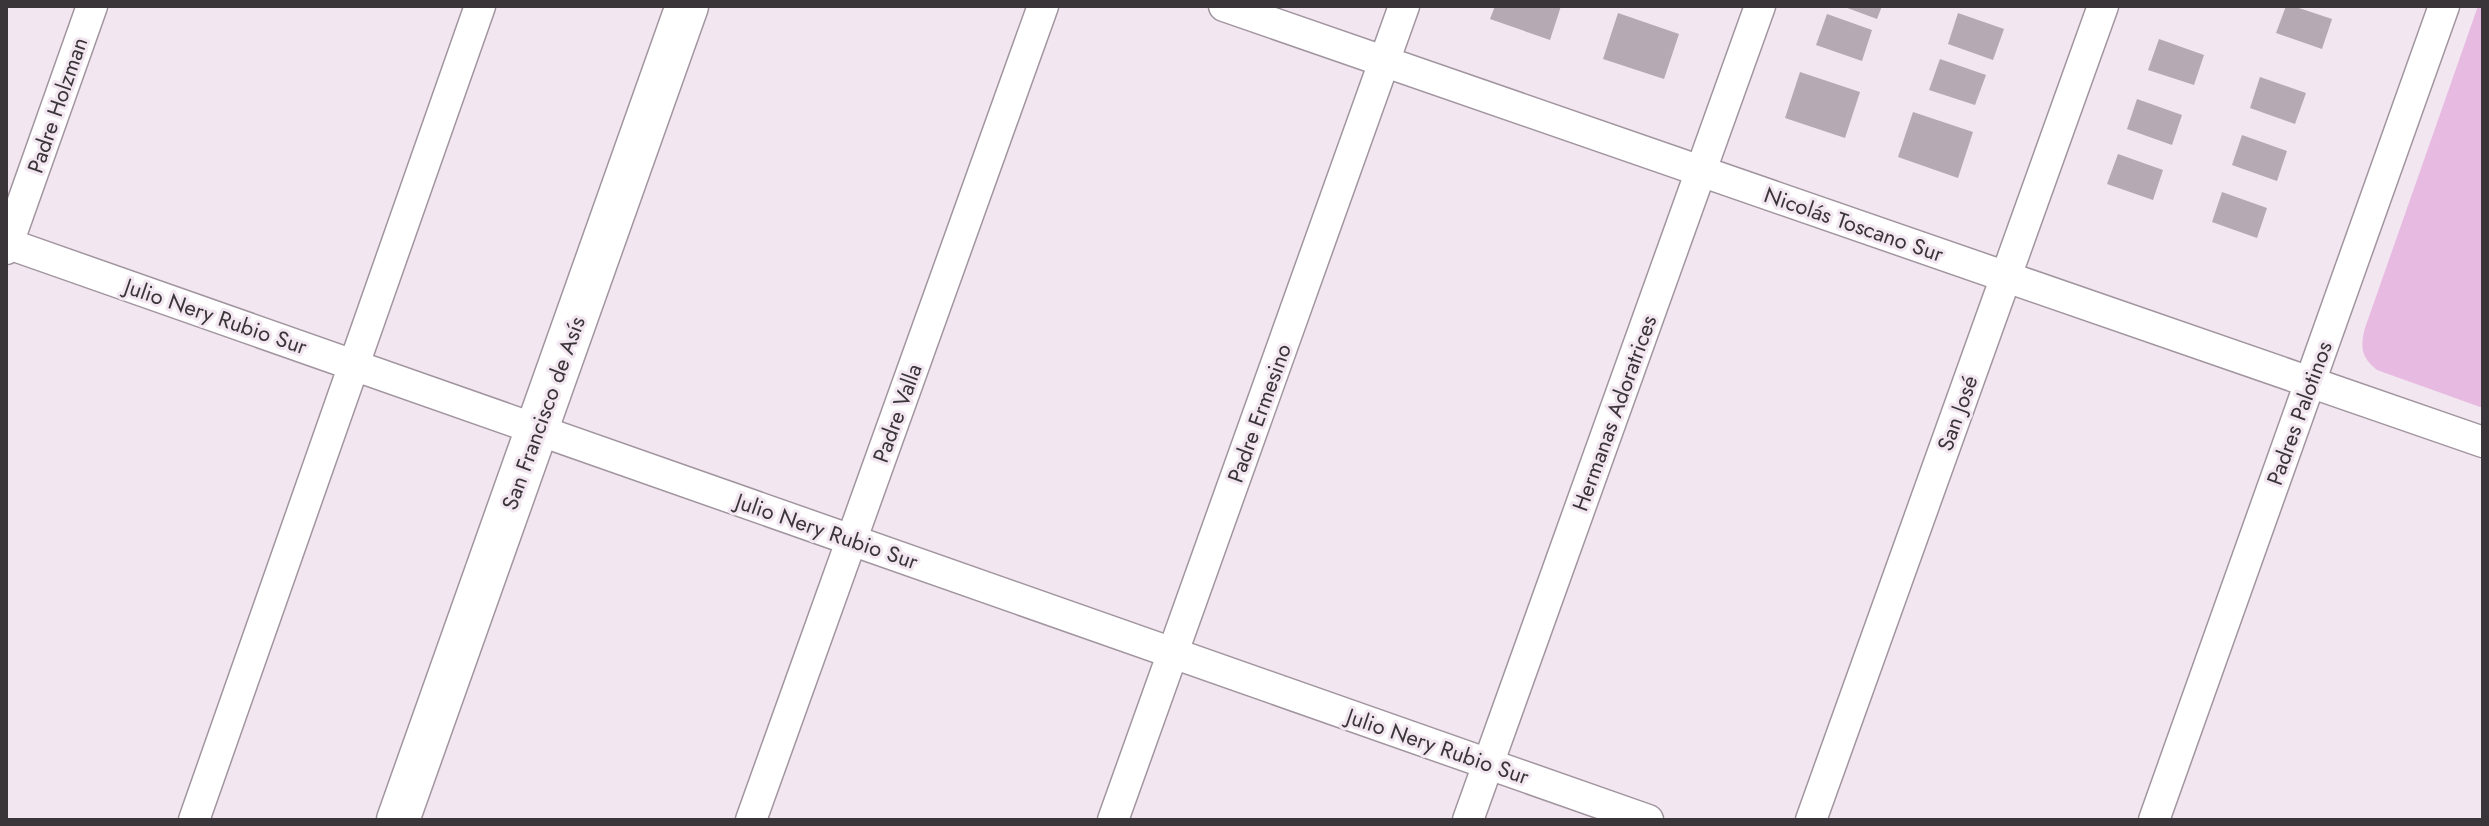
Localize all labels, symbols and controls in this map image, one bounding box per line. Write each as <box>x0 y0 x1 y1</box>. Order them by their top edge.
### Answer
street label: Padre Holzman <box>19 33 95 177</box>
street label: Nicolás Toscano Sur <box>1760 178 1948 270</box>
street label: Julio Nery Rubio Sur <box>118 269 312 362</box>
street label: Hermanas Adoratrices <box>1564 310 1664 515</box>
street label: San Francisco de Asís <box>493 312 593 514</box>
street label: Padres Palotinos <box>2258 336 2340 489</box>
street label: Padre Ermesino <box>1219 339 1299 487</box>
street label: Padre Valla <box>864 359 930 467</box>
street label: San José <box>1929 371 1985 455</box>
street label: Julio Nery Rubio Sur <box>729 484 923 577</box>
street label: Julio Nery Rubio Sur <box>1340 699 1534 792</box>

